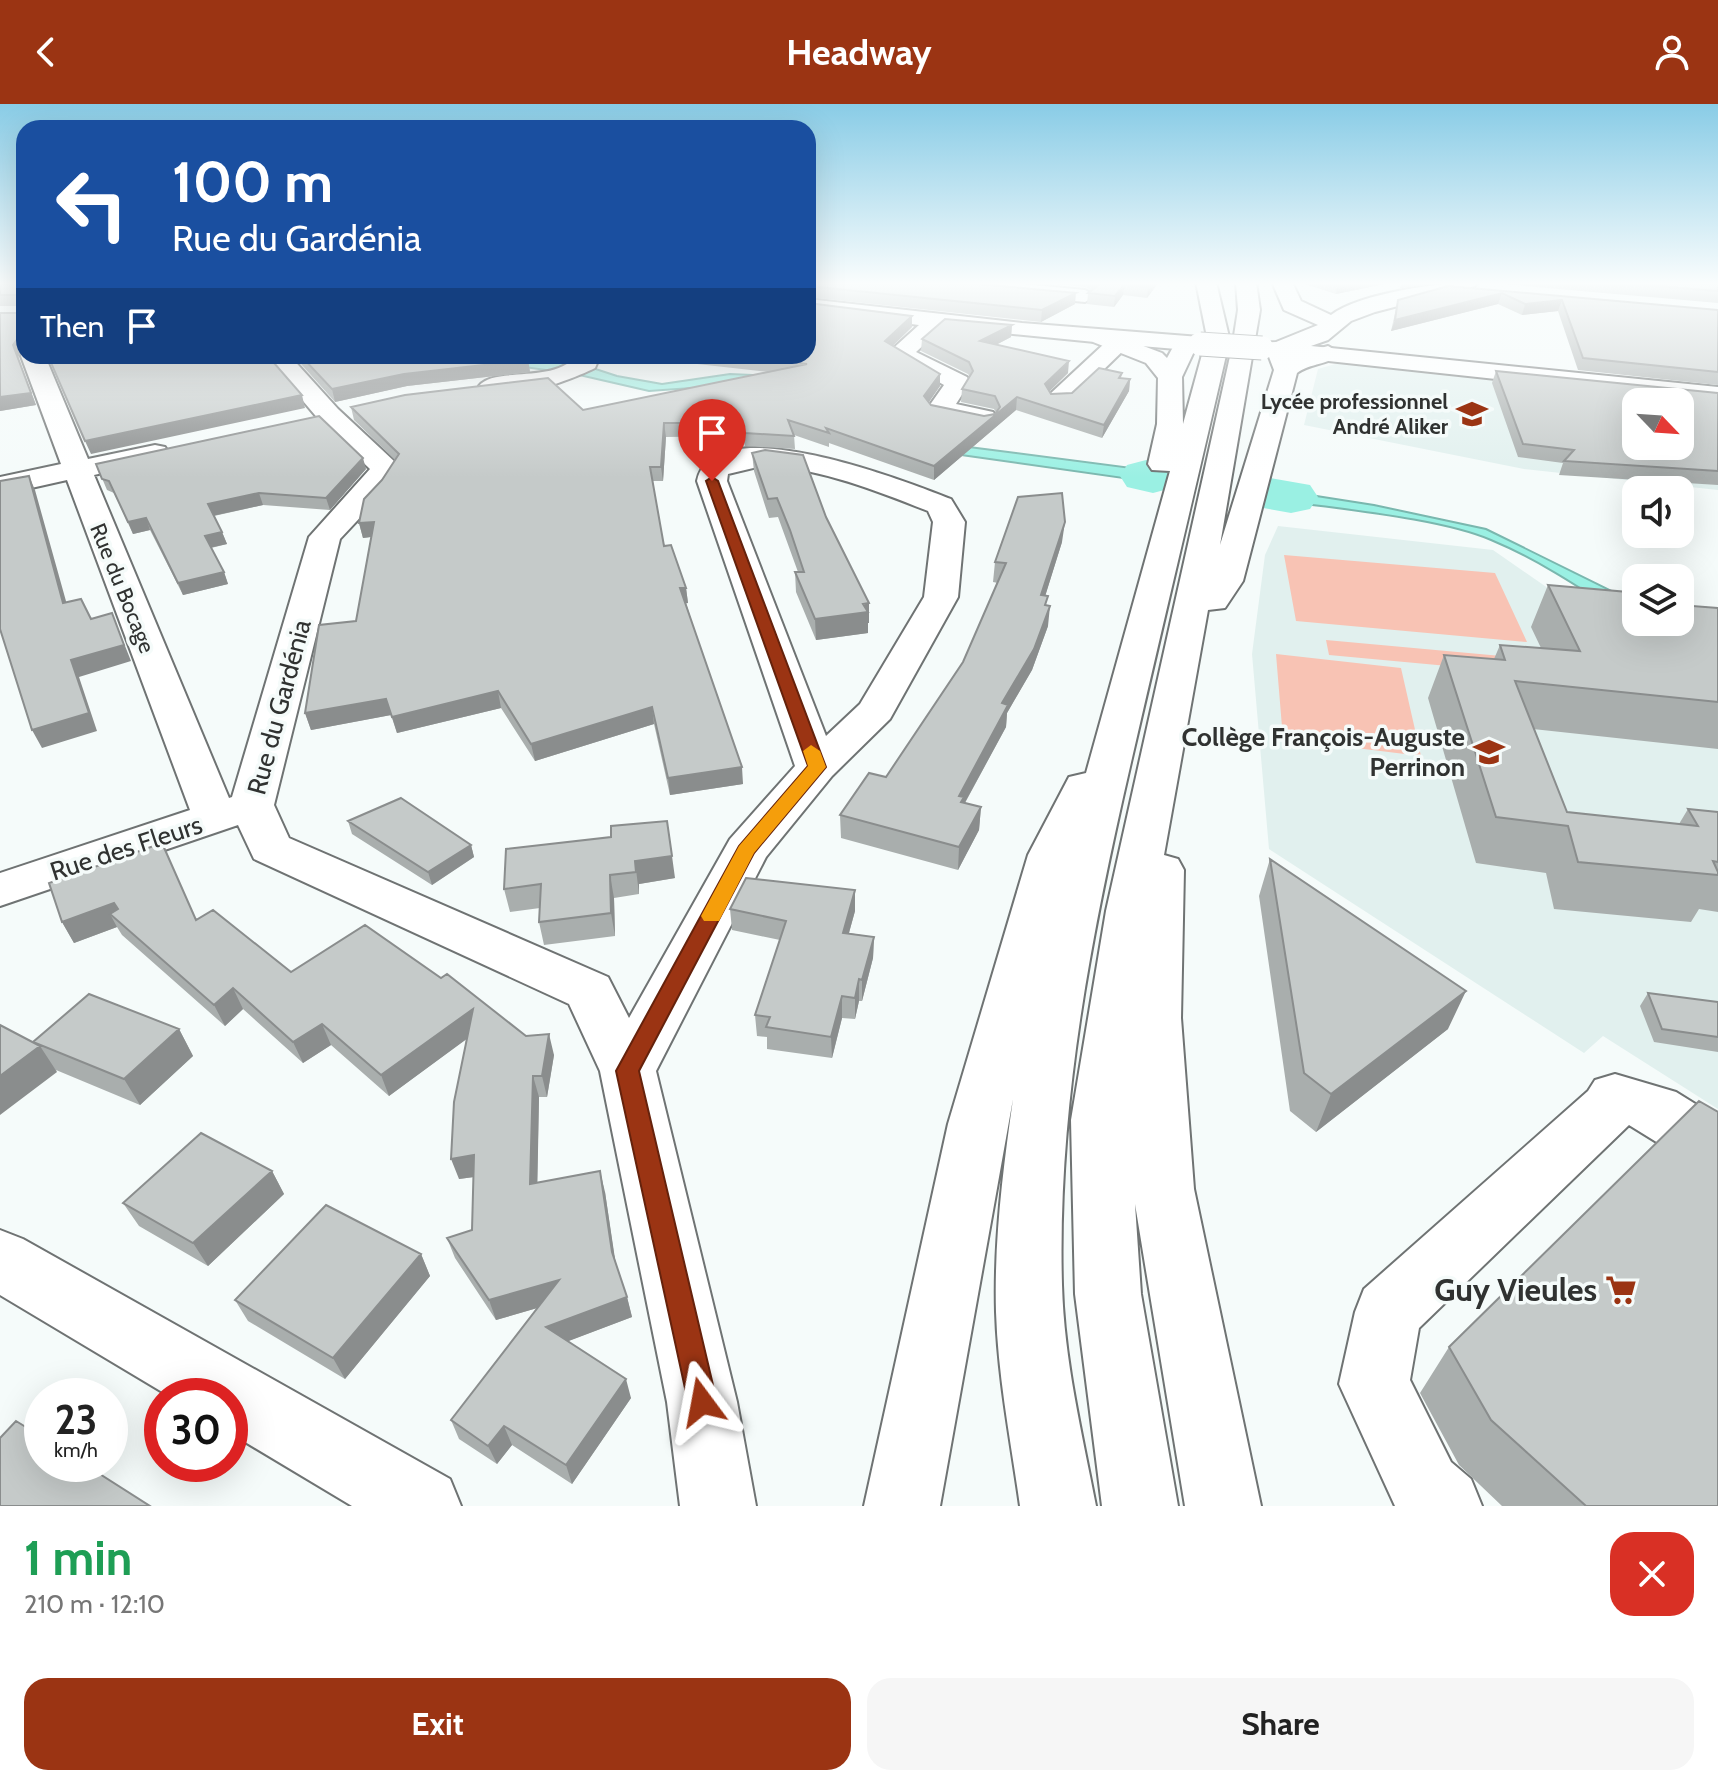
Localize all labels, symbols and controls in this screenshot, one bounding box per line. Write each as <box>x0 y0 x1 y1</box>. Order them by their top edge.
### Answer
icon: back <box>24 30 68 74</box>
text: Headway <box>786 30 932 74</box>
icon: person <box>1650 30 1694 74</box>
text: 100 m <box>172 148 333 216</box>
icon: left <box>40 152 144 256</box>
text: Rue du Gardénia <box>172 216 421 260</box>
icon: arrive <box>120 304 164 348</box>
text: Then <box>40 308 104 345</box>
place label: Lycée professionnel André Aliker <box>1261 388 1449 440</box>
north arrow <box>1622 388 1694 460</box>
map controls <box>1622 388 1694 636</box>
school or university icon: Lycée professionnel André Aliker <box>1455 397 1489 431</box>
pin <box>678 399 746 481</box>
icon: arrive <box>690 411 734 455</box>
button: sound <box>1622 476 1694 548</box>
street label: Rue du Bocage <box>84 519 161 657</box>
button: layers <box>1622 564 1694 636</box>
street label: Rue du Gardénia <box>240 615 318 798</box>
place label: Collège François-Auguste Perrinon <box>1182 721 1465 783</box>
school or university icon: Collège François-Auguste Perrinon <box>1472 735 1506 769</box>
street label: Rue des Fleurs <box>46 808 206 888</box>
place label: Guy Vieules <box>1434 1270 1597 1309</box>
supermarket icon: Guy Vieules <box>1604 1273 1638 1307</box>
position arrow <box>660 1360 744 1444</box>
speed limit sign: 30 <box>144 1378 248 1482</box>
text: 23 <box>55 1395 97 1444</box>
text: km/h <box>54 1438 98 1462</box>
text: 1 min <box>24 1529 132 1587</box>
button: close <box>1610 1532 1694 1616</box>
text: 210 m · 12:10 <box>24 1588 165 1620</box>
button: Exit <box>24 1678 851 1770</box>
button: Share <box>867 1678 1694 1770</box>

